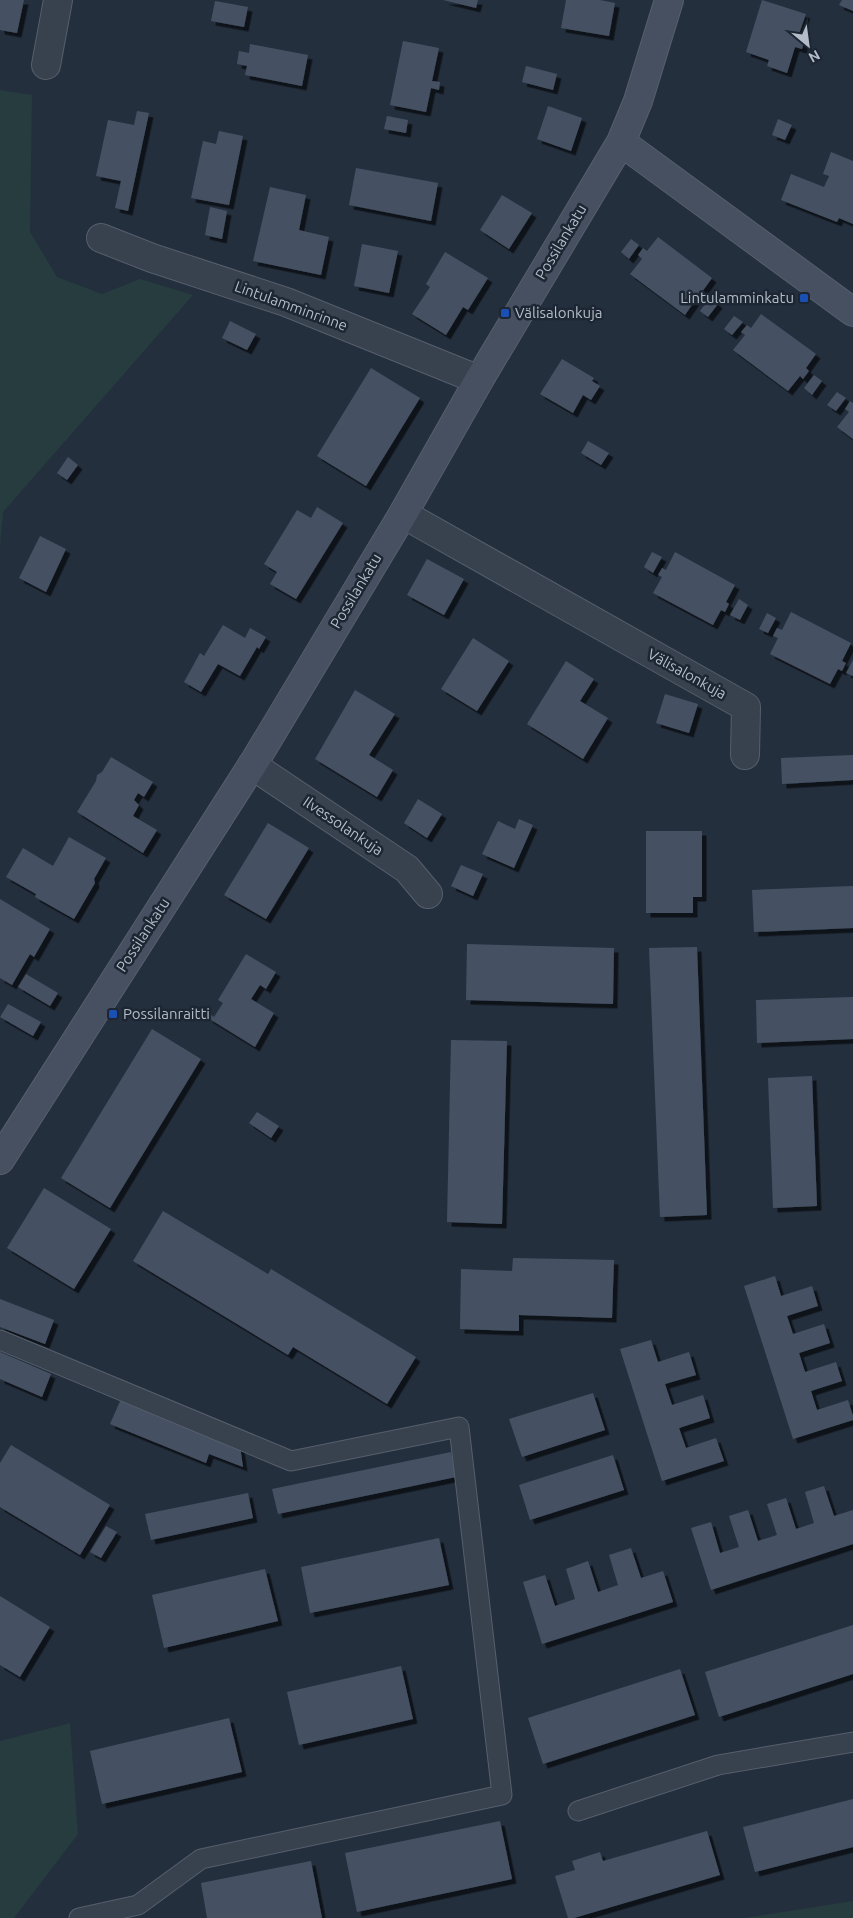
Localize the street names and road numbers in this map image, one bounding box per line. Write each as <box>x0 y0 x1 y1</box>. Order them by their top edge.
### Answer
street label: Possilankatu <box>532 201 590 282</box>
street label: Lintulamminrinne <box>232 277 350 334</box>
street label: Possilankatu <box>327 550 385 631</box>
street label: Välisalonkuja <box>645 645 730 702</box>
street label: Ilvessolankuja <box>300 793 387 859</box>
street label: Possilankatu <box>113 895 173 975</box>

